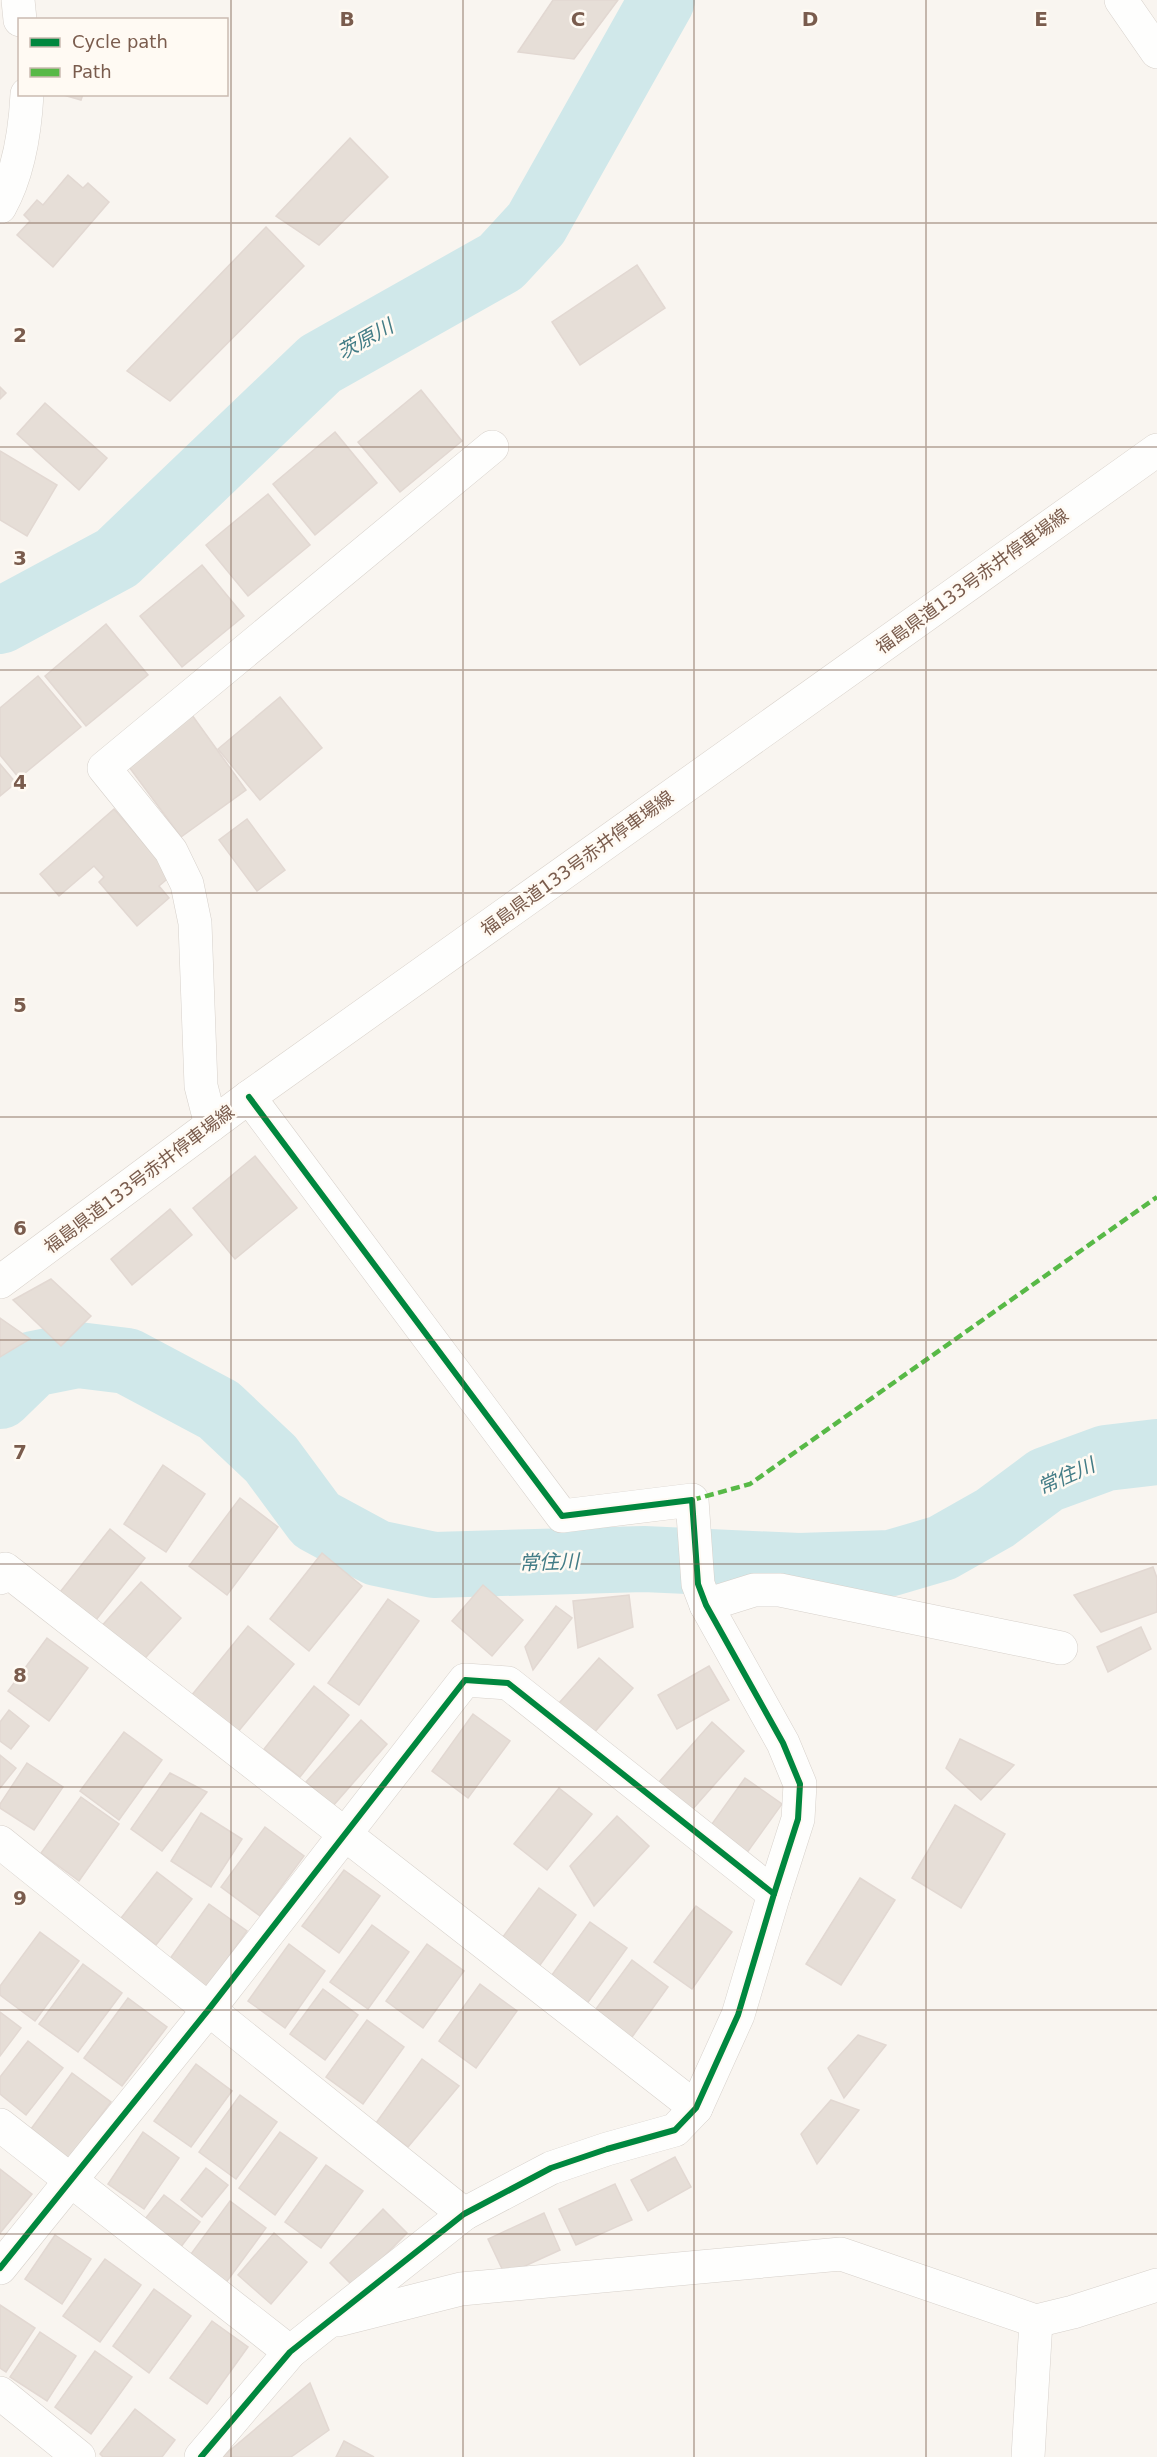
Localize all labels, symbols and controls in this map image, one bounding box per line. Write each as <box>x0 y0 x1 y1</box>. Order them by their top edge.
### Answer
text: B <box>339 7 355 31</box>
text: C <box>571 7 585 31</box>
text: D <box>802 7 818 31</box>
text: E <box>1034 7 1048 31</box>
legend <box>18 18 228 96</box>
text: Cycle path <box>72 31 168 52</box>
text: Path <box>72 61 112 82</box>
water label: 茨原川 <box>333 313 399 364</box>
text: 2 <box>13 323 27 347</box>
street label: 福島県道133号赤井停車場線 <box>872 504 1072 658</box>
text: 3 <box>13 546 27 570</box>
text: 4 <box>13 770 27 794</box>
street label: 福島県道133号赤井停車場線 <box>477 786 677 940</box>
text: 5 <box>13 993 27 1017</box>
street label: 福島県道133号赤井停車場線 <box>40 1101 238 1257</box>
text: 6 <box>13 1216 27 1240</box>
text: 7 <box>13 1440 27 1464</box>
water label: 常住川 <box>1034 1452 1100 1499</box>
water label: 常住川 <box>519 1549 581 1575</box>
text: 8 <box>13 1663 27 1687</box>
text: 9 <box>13 1886 27 1910</box>

